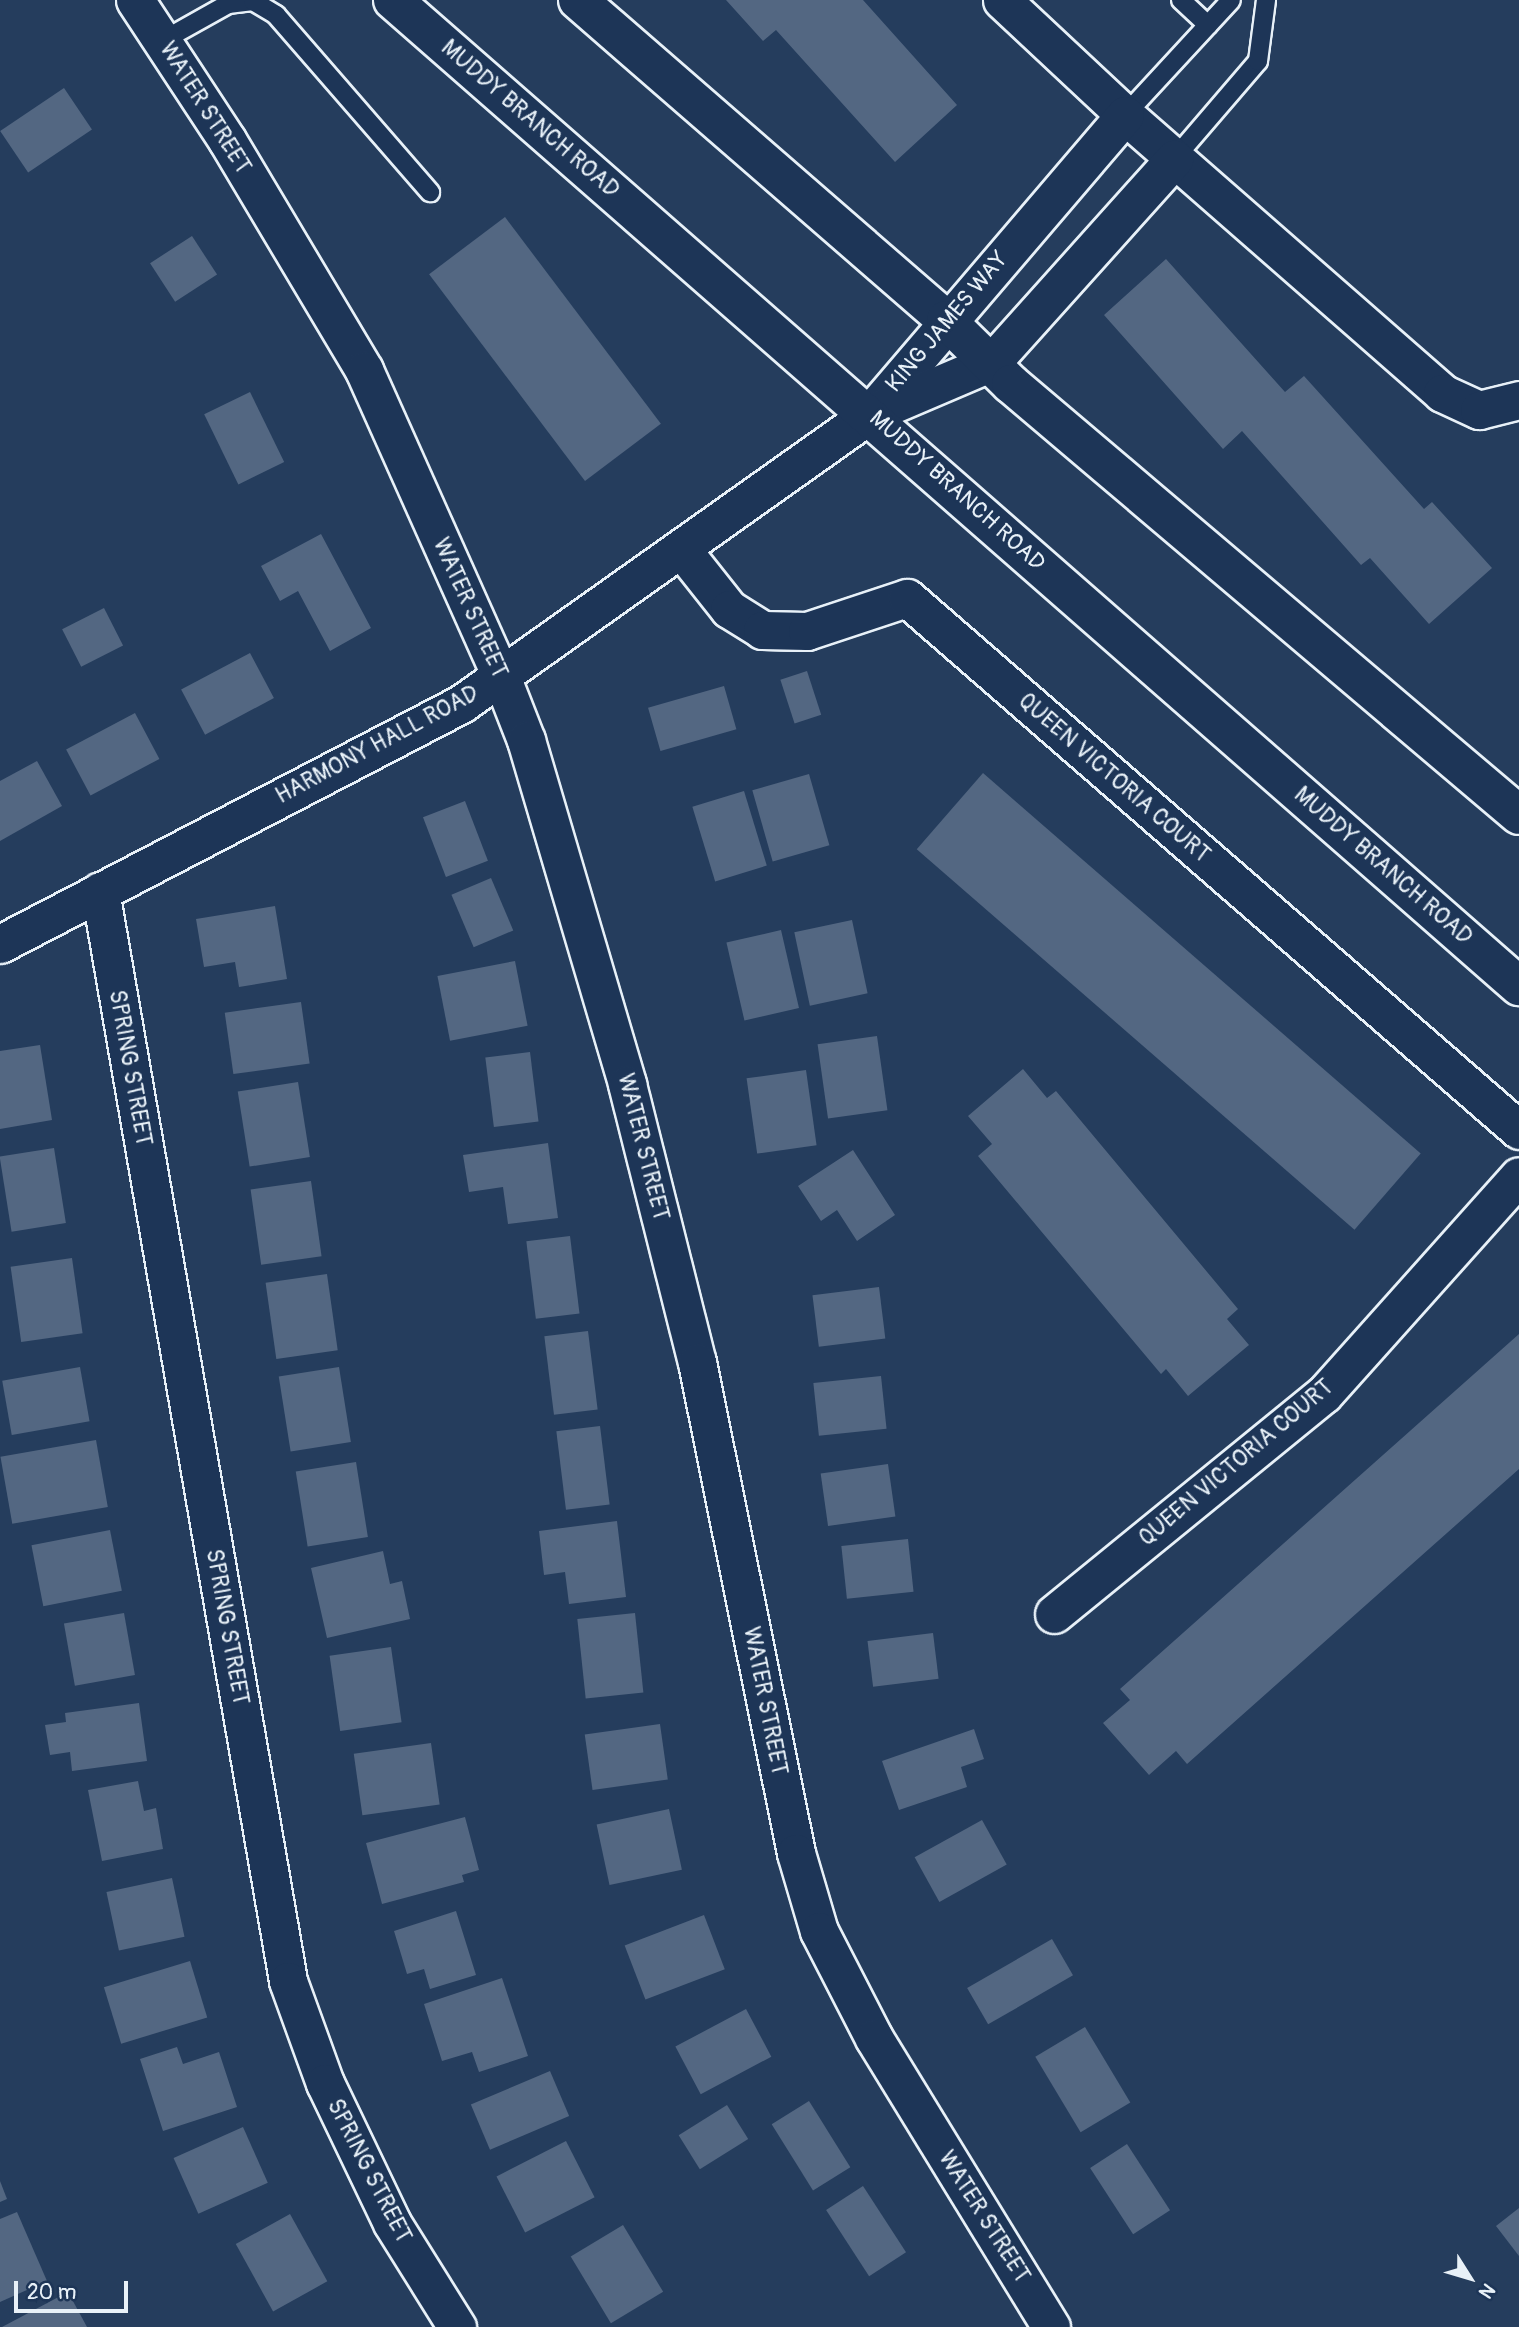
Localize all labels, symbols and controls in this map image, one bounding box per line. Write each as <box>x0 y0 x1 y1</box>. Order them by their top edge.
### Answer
street label: MUDDY BRANCH ROAD <box>435 34 625 204</box>
street label: WATER STREET <box>153 37 257 179</box>
street label: KING JAMES WAY <box>880 246 1014 398</box>
street label: MUDDY BRANCH ROAD <box>863 405 1051 577</box>
street label: WATER STREET <box>427 534 513 682</box>
street label: HARMONY HALL ROAD <box>271 680 483 810</box>
street label: QUEEN VICTORIA COURT <box>1013 687 1215 869</box>
street label: MUDDY BRANCH ROAD <box>1288 781 1478 951</box>
street label: SPRING STREET <box>103 988 157 1148</box>
street label: WATER STREET <box>611 1071 675 1223</box>
street label: QUEEN VICTORIA COURT <box>1133 1374 1339 1552</box>
street label: SPRING STREET <box>200 1547 254 1707</box>
street label: WATER STREET <box>737 1624 793 1778</box>
street label: SPRING STREET <box>321 2094 417 2248</box>
street label: WATER STREET <box>932 2146 1036 2288</box>
north arrow <box>1435 2243 1505 2313</box>
scale bar <box>18 2268 131 2312</box>
text: N <box>1473 2278 1500 2303</box>
text: 20 m <box>27 2279 76 2306</box>

